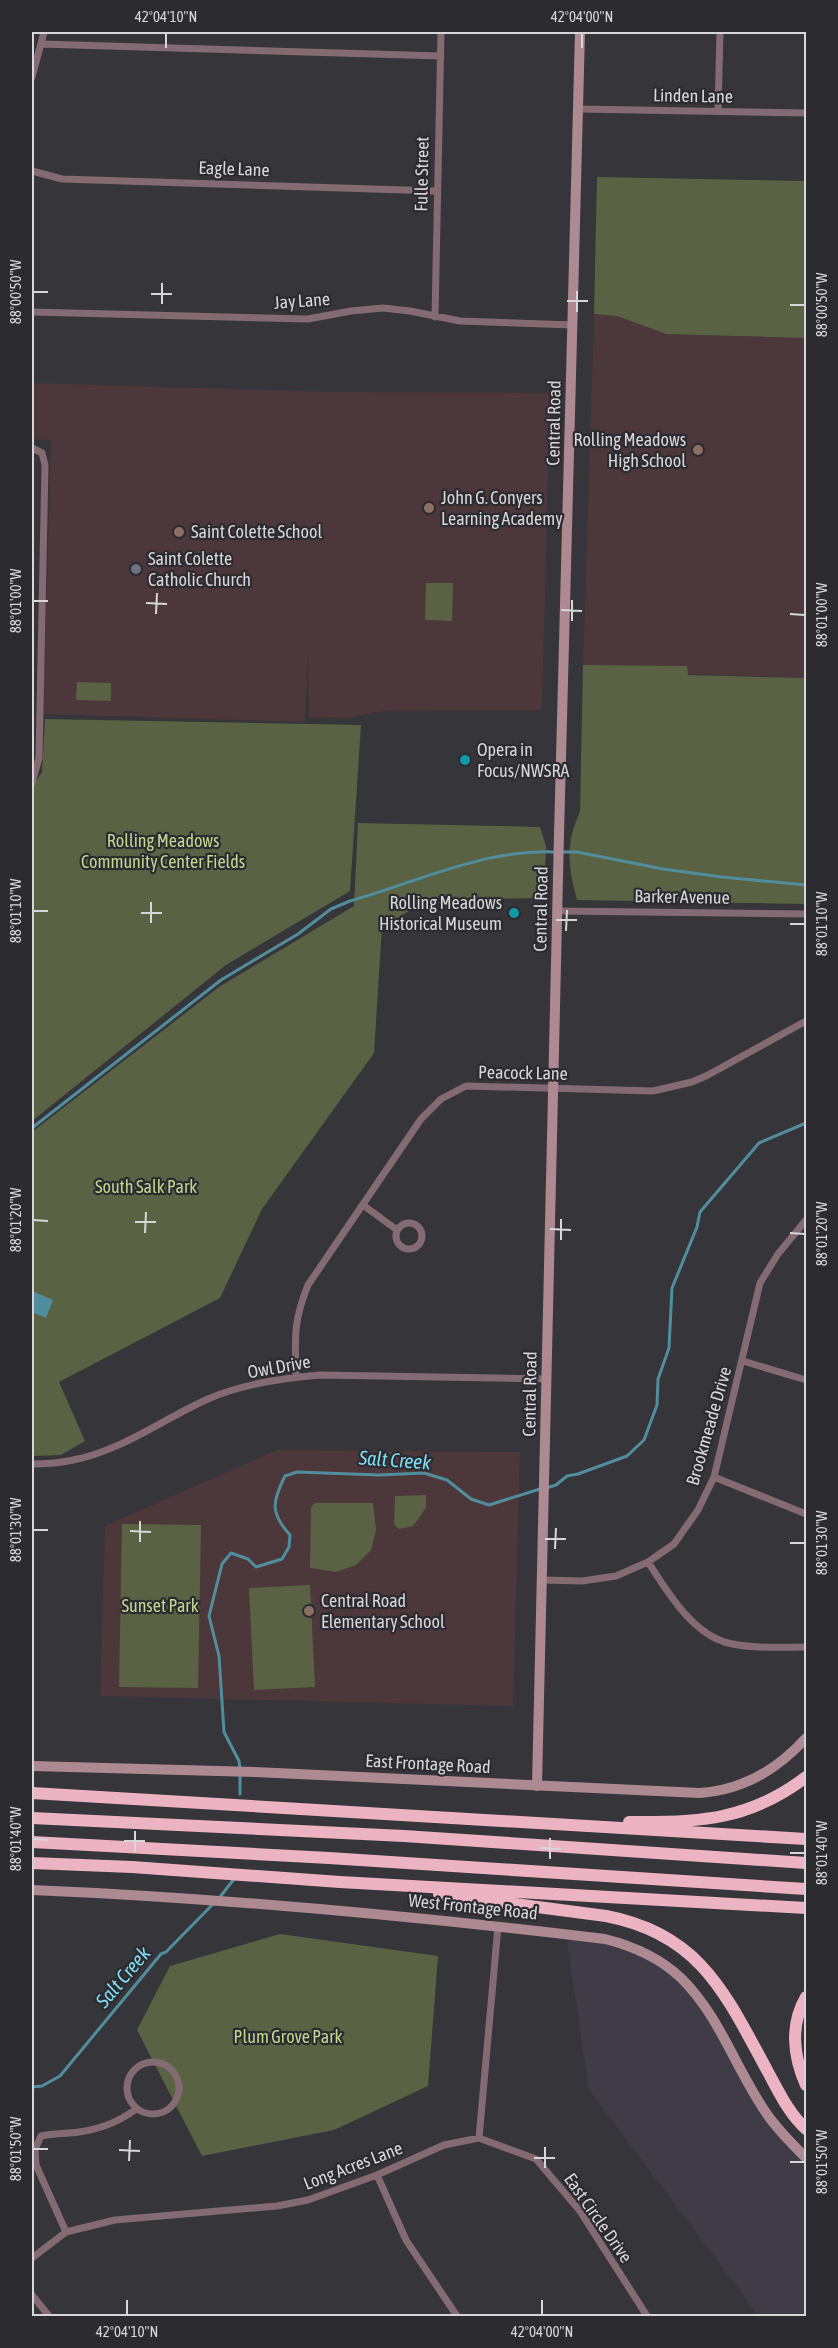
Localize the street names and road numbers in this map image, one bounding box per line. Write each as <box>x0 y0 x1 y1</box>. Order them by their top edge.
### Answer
street label: Linden Lane <box>653 84 733 107</box>
street label: Fulle Street <box>410 136 433 212</box>
street label: Eagle Lane <box>198 157 270 180</box>
street label: Jay Lane <box>273 288 331 313</box>
street label: Central Road <box>542 380 565 466</box>
street label: Central Road <box>529 866 552 952</box>
street label: Barker Avenue <box>634 885 730 908</box>
street label: Peacock Lane <box>478 1061 568 1084</box>
street label: Owl Drive <box>246 1351 312 1382</box>
street label: Central Road <box>518 1351 541 1437</box>
street label: Brookmeade Drive <box>682 1364 735 1488</box>
street label: East Frontage Road <box>365 1750 491 1777</box>
street label: West Frontage Road <box>407 1889 539 1924</box>
street label: Long Acres Lane <box>300 2137 405 2194</box>
street label: East Circle Drive <box>560 2169 637 2267</box>

